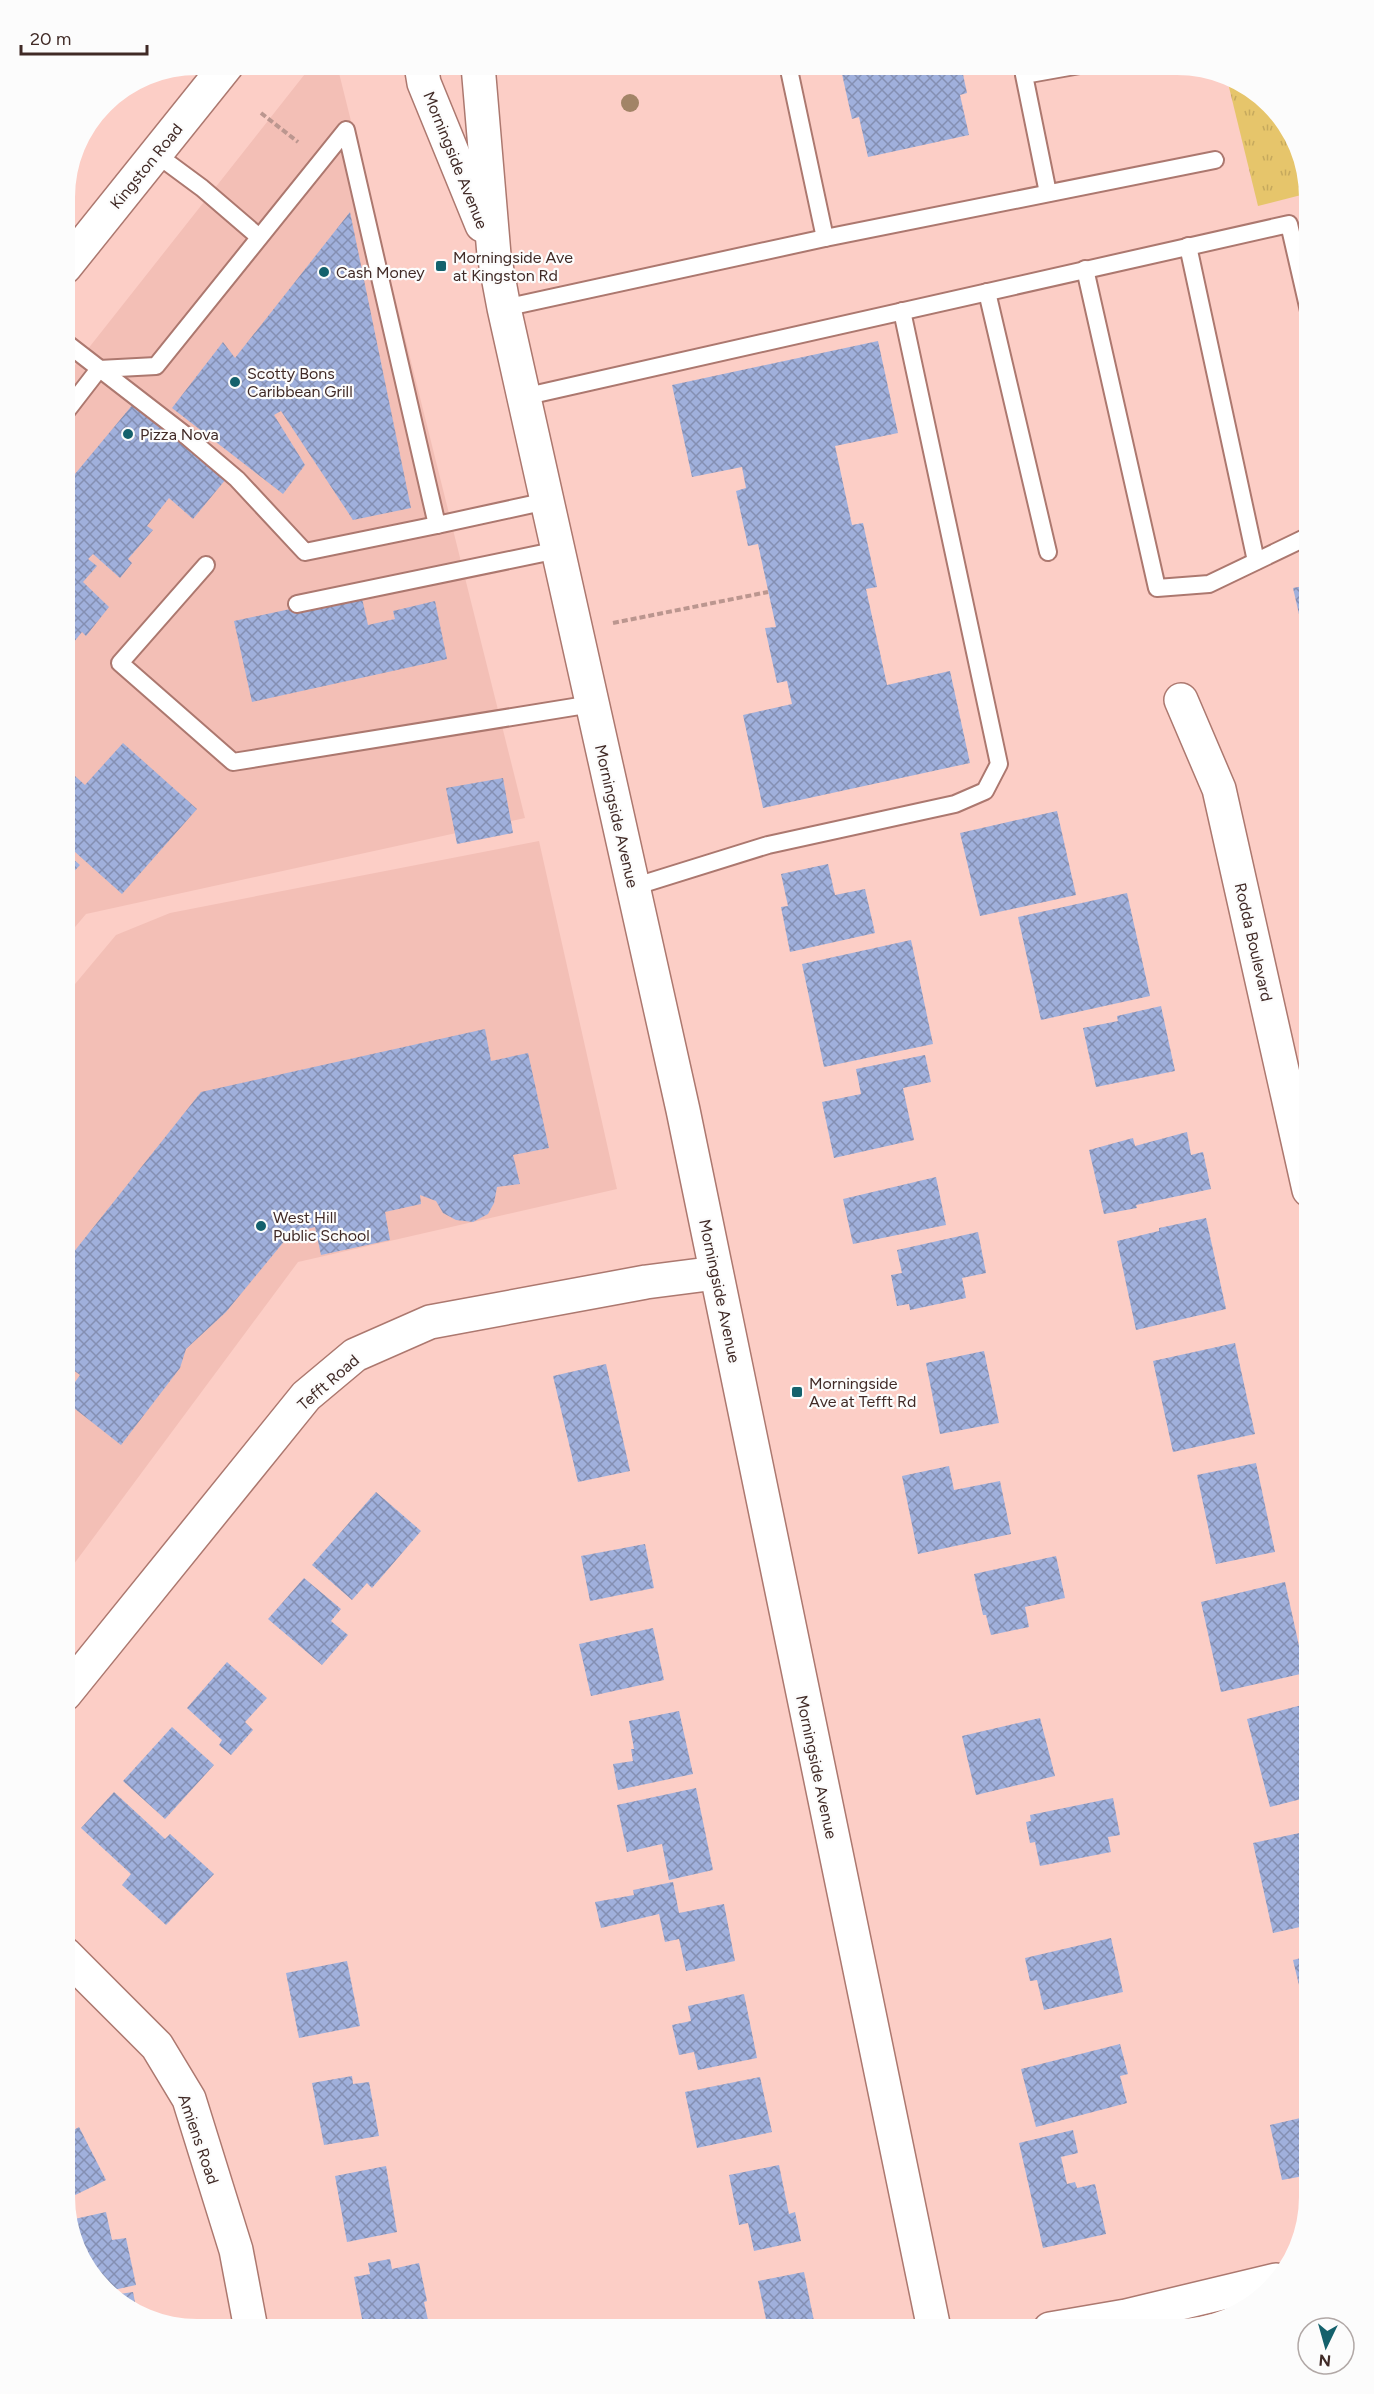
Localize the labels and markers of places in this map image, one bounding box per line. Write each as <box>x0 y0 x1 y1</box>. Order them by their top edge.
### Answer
place label: Morningside Ave at Kingston Rd <box>453 248 573 285</box>
marker: Morningside Ave at Kingston Rd <box>434 259 448 273</box>
place label: Cash Money <box>336 263 425 282</box>
marker: Cash Money <box>317 265 331 279</box>
place label: Scotty Bons Caribbean Grill <box>247 364 353 401</box>
marker: Scotty Bons Caribbean Grill <box>228 375 242 389</box>
place label: Pizza Nova <box>140 425 219 444</box>
marker: Pizza Nova <box>121 427 135 441</box>
place label: West Hill Public School <box>273 1208 370 1245</box>
marker: West Hill Public School <box>254 1219 268 1233</box>
place label: Morningside Ave at Tefft Rd <box>809 1374 916 1411</box>
marker: Morningside Ave at Tefft Rd <box>790 1385 804 1399</box>

